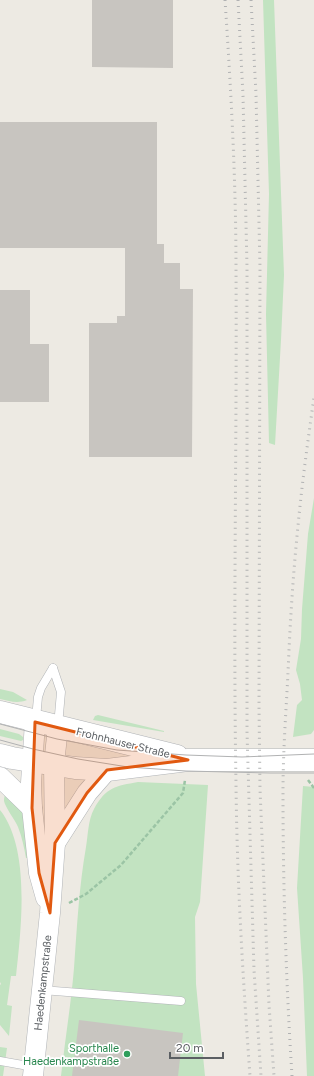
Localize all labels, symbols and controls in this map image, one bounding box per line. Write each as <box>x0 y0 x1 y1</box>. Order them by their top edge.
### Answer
street label: Frohnhauser Straße <box>75 725 171 761</box>
street label: Haedenkampstraße <box>32 935 54 1031</box>
scale bar <box>170 1034 223 1060</box>
text: 20 m <box>176 1041 204 1055</box>
place label: Sporthalle Haedenkampstraße <box>23 1042 119 1068</box>
marker: Sporthalle Haedenkampstraße <box>122 1049 132 1059</box>

